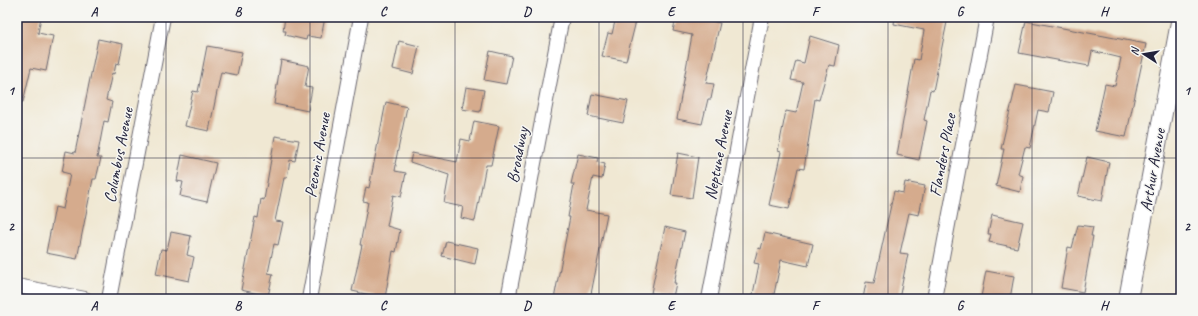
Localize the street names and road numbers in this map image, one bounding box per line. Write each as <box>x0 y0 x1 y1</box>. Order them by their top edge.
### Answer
street label: Columbus Avenue <box>99 104 138 204</box>
street label: Neptune Avenue <box>700 107 738 202</box>
street label: Peconic Avenue <box>300 110 336 199</box>
street label: Flanders Place <box>924 111 961 198</box>
street label: Broadway <box>502 124 533 185</box>
street label: Arthur Avenue <box>1135 126 1170 213</box>

